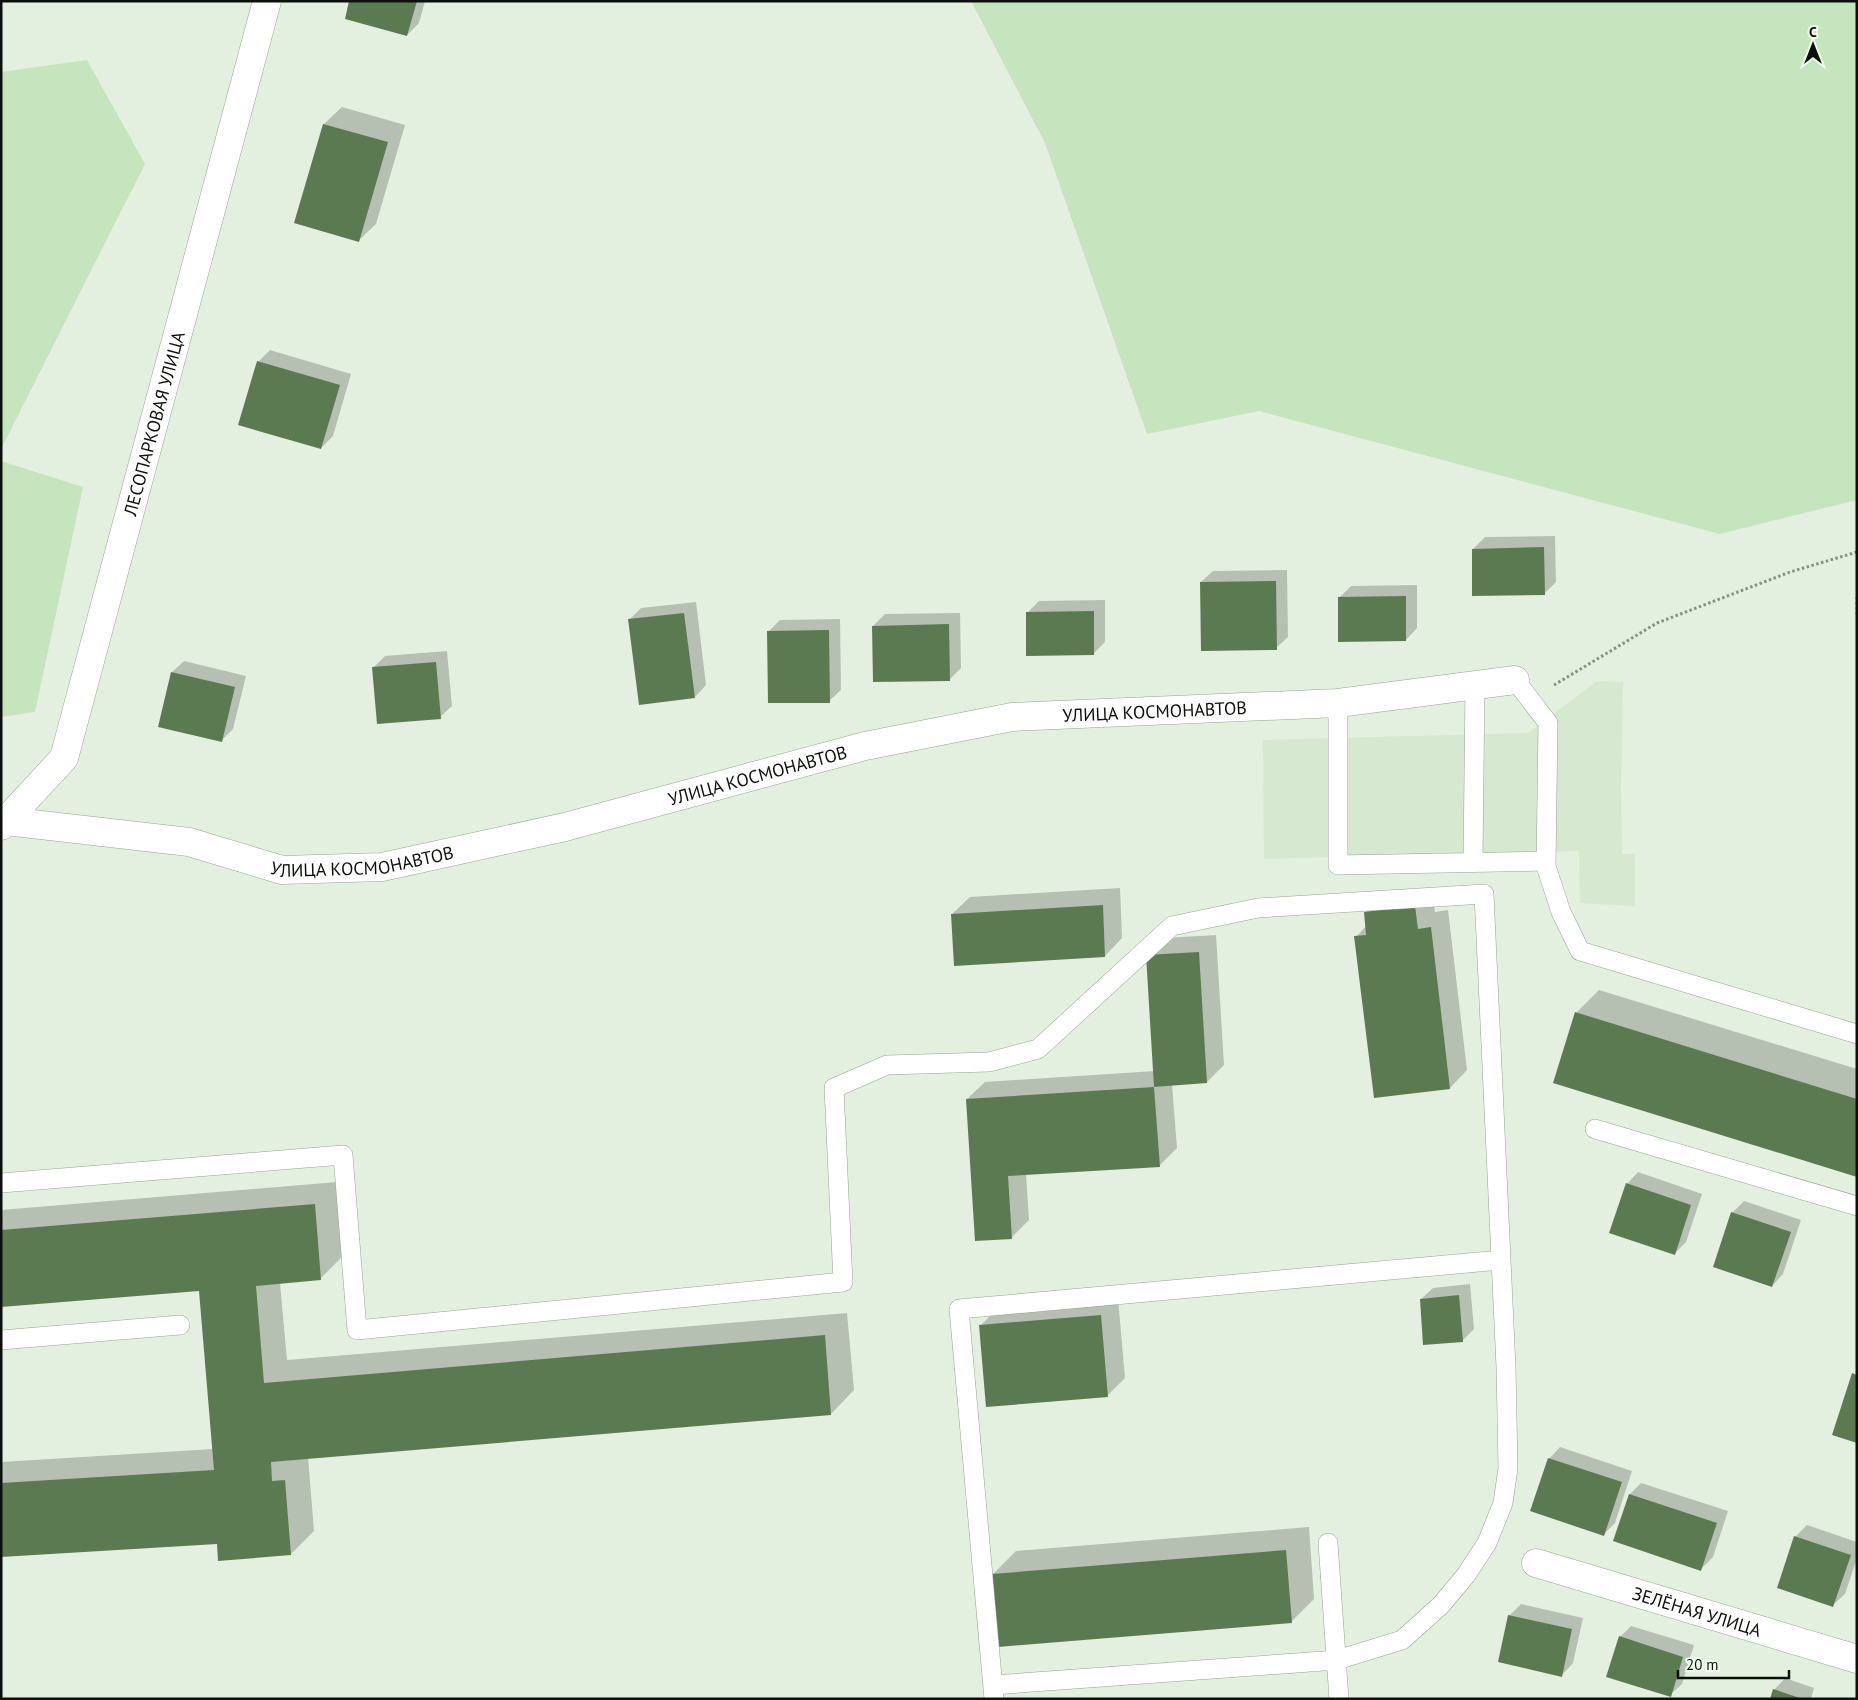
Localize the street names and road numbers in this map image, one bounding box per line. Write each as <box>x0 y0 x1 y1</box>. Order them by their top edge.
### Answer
street label: ЛЕСОПАРКОВАЯ УЛИЦА <box>118 328 190 519</box>
street label: УЛИЦА КОСМОНАВТОВ <box>1062 695 1247 726</box>
street label: УЛИЦА КОСМОНАВТОВ <box>665 740 849 810</box>
street label: УЛИЦА КОСМОНАВТОВ <box>268 840 456 882</box>
street label: ЗЕЛЁНАЯ УЛИЦА <box>1630 1581 1765 1641</box>

